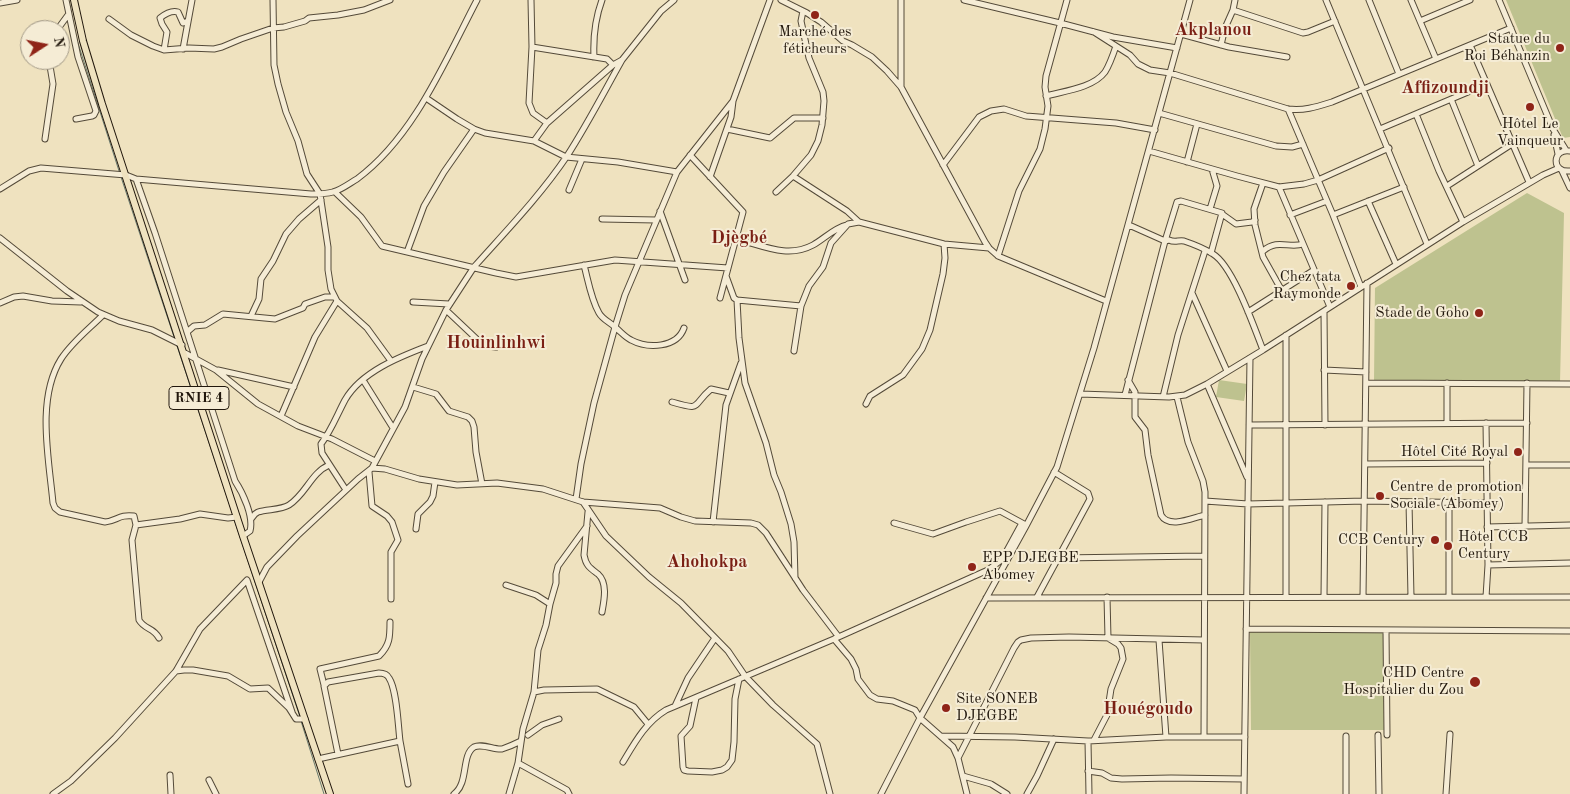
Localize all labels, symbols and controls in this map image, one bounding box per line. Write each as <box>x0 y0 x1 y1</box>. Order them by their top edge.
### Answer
marker: Marché des féticheurs <box>809 9 821 21</box>
district label: Akplanou <box>1174 19 1252 41</box>
north arrow <box>20 20 70 70</box>
place label: Marché des féticheurs <box>778 23 852 58</box>
place label: Statue du Roi Béhanzin <box>1464 30 1550 65</box>
text: N <box>51 36 67 49</box>
marker: Statue du Roi Béhanzin <box>1554 42 1566 54</box>
district label: Affizoundji <box>1401 77 1489 99</box>
marker: Hôtel Le Vainqueur <box>1524 101 1536 113</box>
place label: Hôtel Le Vainqueur <box>1497 115 1563 150</box>
district label: Djègbé <box>711 227 767 249</box>
place label: Chez tata Raymonde <box>1273 268 1341 303</box>
marker: Chez tata Raymonde <box>1345 280 1357 292</box>
place label: Stade de Goho <box>1375 304 1469 322</box>
marker: Stade de Goho <box>1473 307 1485 319</box>
district label: Houinlinhwi <box>446 332 546 354</box>
road number: RNIE 4 <box>169 386 229 409</box>
place label: Hôtel Cité Royal <box>1401 443 1508 461</box>
marker: Hôtel Cité Royal <box>1512 446 1524 458</box>
place label: Centre de promotion Sociale (Abomey) <box>1390 478 1522 513</box>
marker: Centre de promotion Sociale (Abomey) <box>1374 490 1386 502</box>
place label: Hôtel CCB Century <box>1458 528 1528 563</box>
place label: CCB Century <box>1338 531 1425 549</box>
marker: CCB Century <box>1429 534 1441 546</box>
marker: Hôtel CCB Century <box>1442 540 1454 552</box>
place label: EPP DJEGBE Abomey <box>982 549 1079 584</box>
district label: Ahohokpa <box>667 551 747 573</box>
marker: EPP DJEGBE Abomey <box>966 561 978 573</box>
place label: CHD Centre Hospitalier du Zou <box>1343 664 1464 699</box>
marker: CHD Centre Hospitalier du Zou <box>1468 675 1482 689</box>
place label: Site SONEB DJEGBE <box>956 690 1038 725</box>
district label: Houégoudo <box>1103 698 1193 720</box>
marker: Site SONEB DJEGBE <box>940 702 952 714</box>

